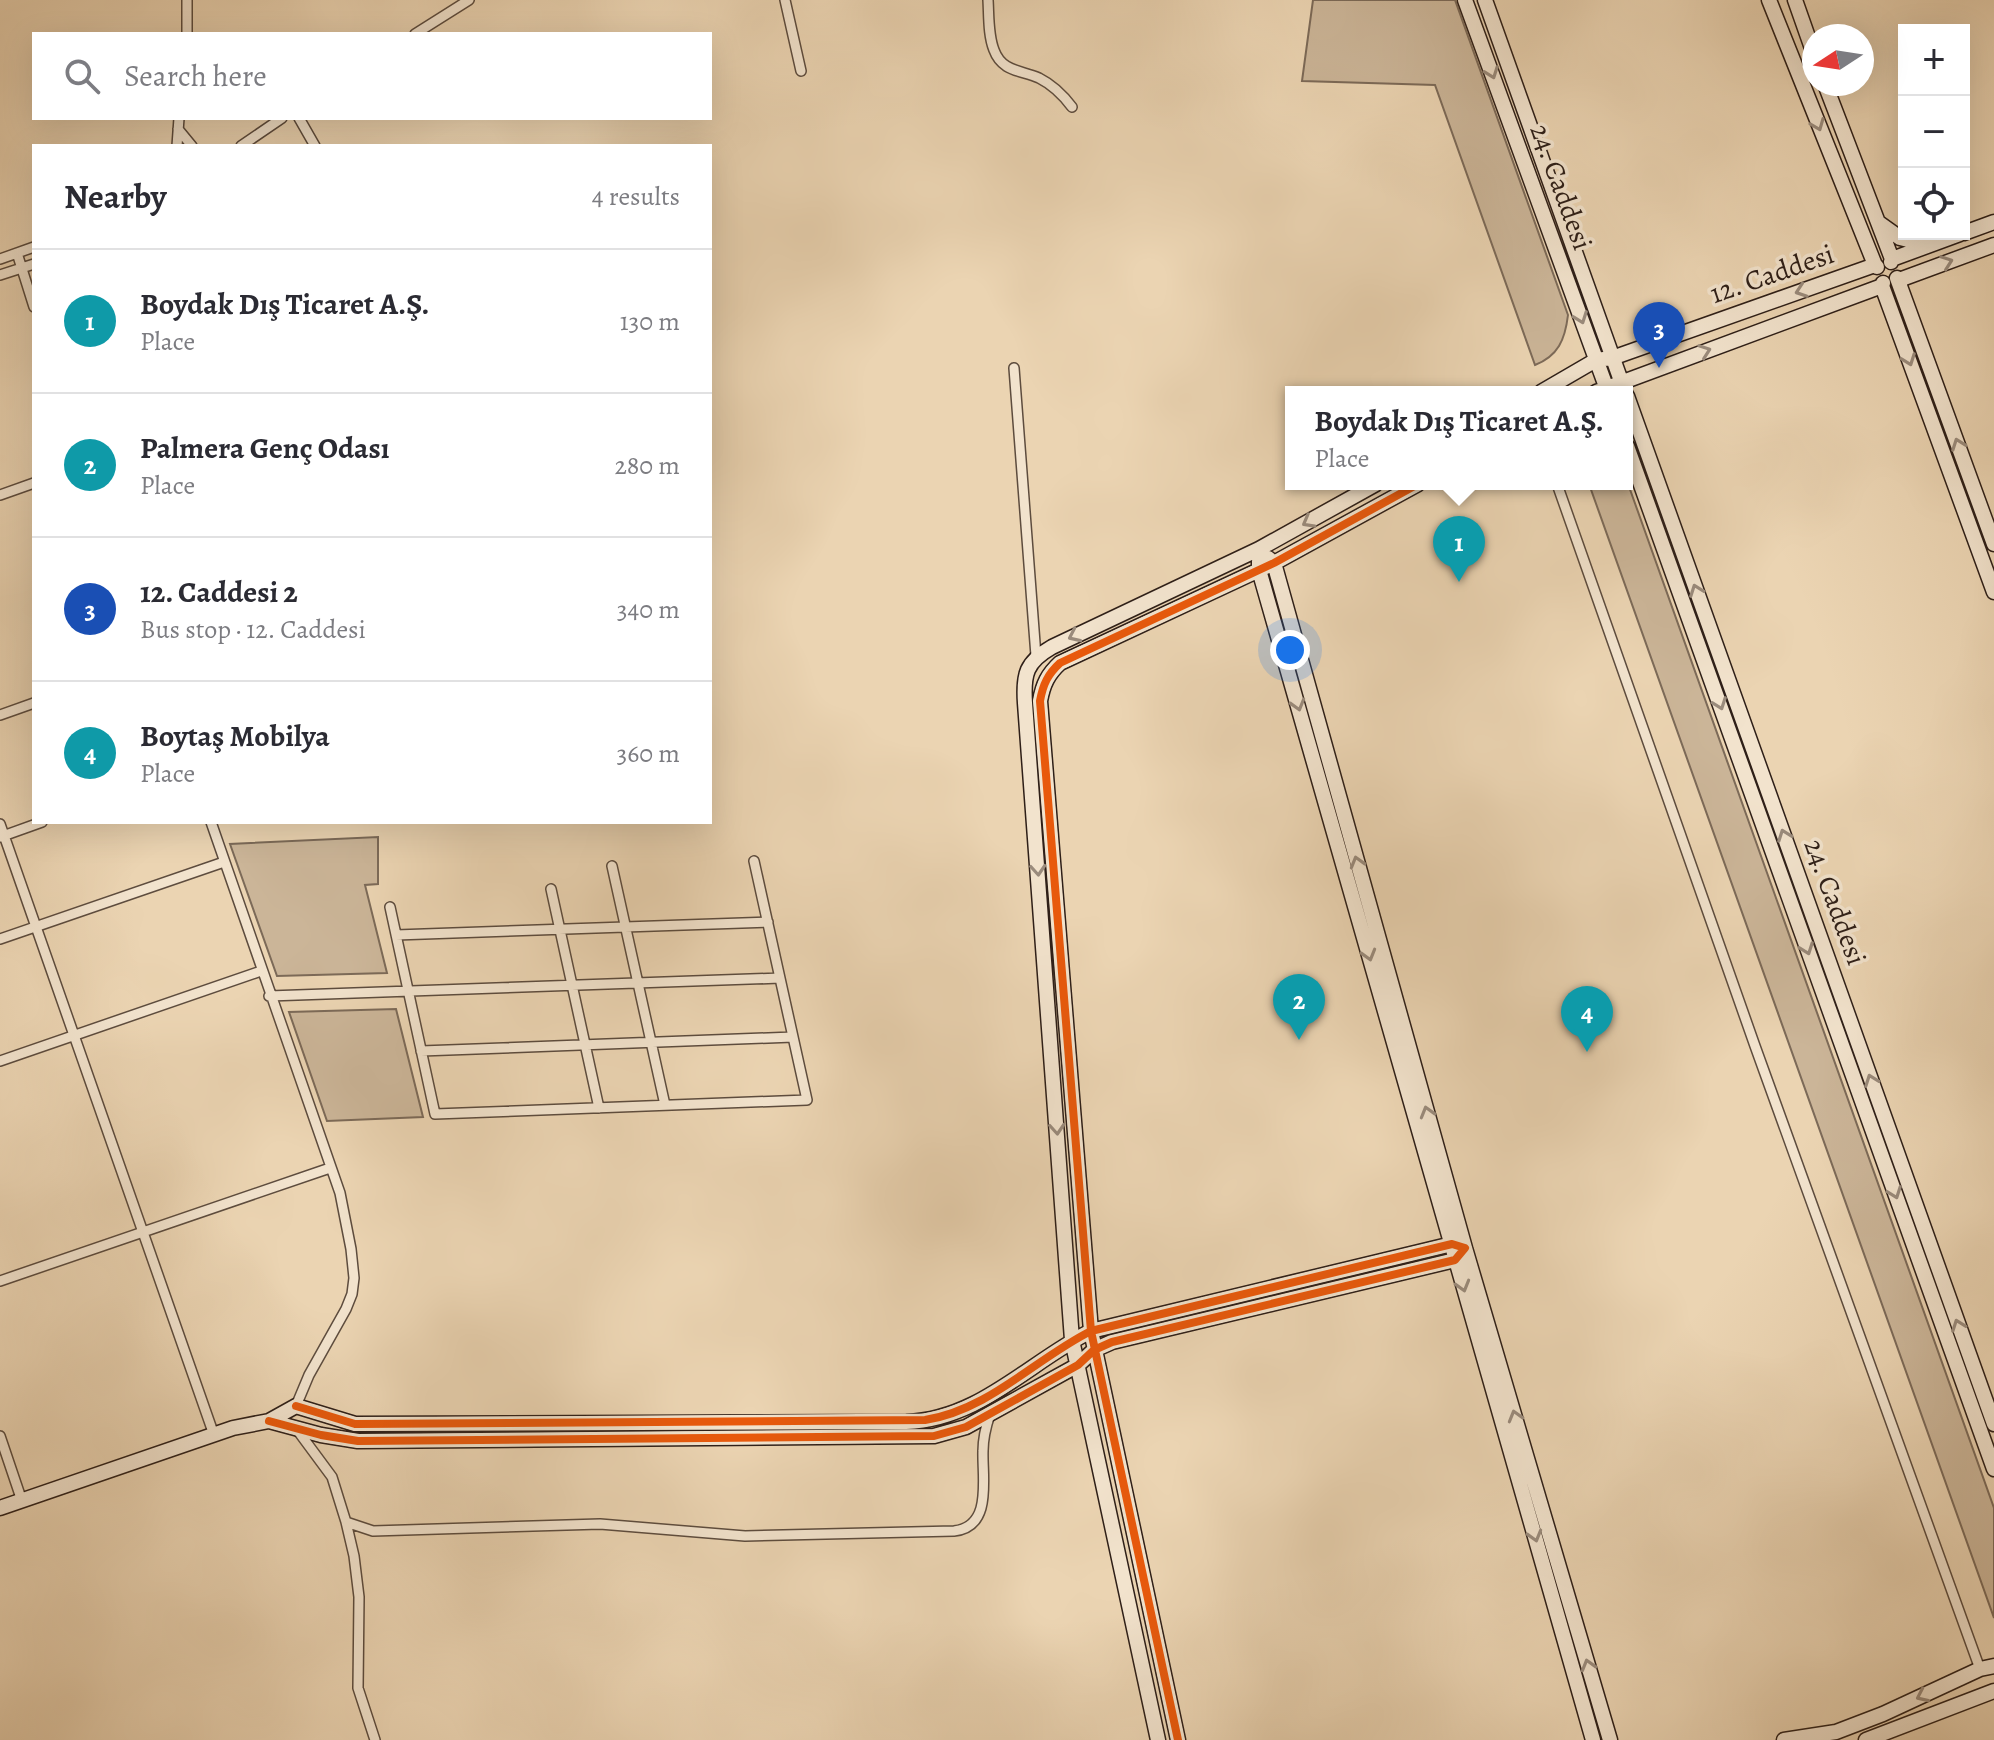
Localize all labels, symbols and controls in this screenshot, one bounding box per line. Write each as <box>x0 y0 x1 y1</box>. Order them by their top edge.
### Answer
north arrow <box>1802 24 1874 96</box>
map controls <box>1898 24 1970 240</box>
button: + <box>1898 24 1970 96</box>
search box <box>32 32 712 120</box>
icon: search <box>60 54 104 98</box>
text: Search here <box>124 56 267 96</box>
one-way arrow <box>1482 65 1499 79</box>
button: − <box>1898 96 1970 168</box>
one-way arrow <box>1808 117 1825 131</box>
street label: 24. Caddesi <box>1521 119 1601 255</box>
button: locate <box>1898 168 1970 240</box>
text: Nearby <box>64 173 167 220</box>
text: 4 results <box>592 179 680 214</box>
street label: 12. Caddesi <box>1705 235 1839 313</box>
one-way arrow <box>1939 256 1953 272</box>
one-way arrow <box>1795 282 1809 298</box>
text: Boydak Dış Ticaret A.Ş. <box>140 284 430 324</box>
pin: 3 <box>1633 302 1685 368</box>
text: 1 <box>85 304 95 339</box>
text: 130 m <box>620 304 680 339</box>
one-way arrow <box>1571 310 1587 324</box>
text: Place <box>140 324 195 359</box>
one-way arrow <box>1698 344 1712 360</box>
one-way arrow <box>1899 352 1915 366</box>
popup <box>1285 386 1633 490</box>
text: Boydak Dış Ticaret A.Ş. <box>1314 401 1604 441</box>
text: Palmera Genç Odası <box>140 428 390 468</box>
one-way arrow <box>1951 438 1968 452</box>
text: Place <box>1314 441 1369 476</box>
text: 2 <box>84 448 96 483</box>
text: 280 m <box>614 448 680 483</box>
text: Place <box>140 468 195 503</box>
one-way arrow <box>1302 512 1316 528</box>
pin: 1 <box>1433 516 1485 582</box>
text: 12. Caddesi 2 <box>140 572 298 612</box>
one-way arrow <box>1689 584 1706 598</box>
text: 3 <box>84 592 96 627</box>
text: 340 m <box>617 592 680 627</box>
text: Bus stop · 12. Caddesi <box>140 612 366 647</box>
one-way arrow <box>1068 626 1083 642</box>
your location <box>1270 630 1310 670</box>
one-way arrow <box>1710 696 1726 710</box>
one-way arrow <box>1289 698 1305 712</box>
text: Boytaş Mobilya <box>140 716 330 756</box>
text: 4 <box>84 736 96 771</box>
text: 360 m <box>617 736 680 771</box>
text: Place <box>140 756 195 791</box>
one-way arrow <box>1777 829 1793 843</box>
street label: 24. Caddesi <box>1795 834 1875 970</box>
one-way arrow <box>1350 855 1367 869</box>
one-way arrow <box>1029 863 1046 876</box>
one-way arrow <box>1798 941 1814 955</box>
one-way arrow <box>1360 948 1376 962</box>
pin: 2 <box>1273 974 1325 1040</box>
pin: 4 <box>1561 986 1613 1052</box>
one-way arrow <box>1864 1073 1881 1087</box>
one-way arrow <box>1420 1105 1437 1119</box>
one-way arrow <box>1048 1123 1065 1136</box>
one-way arrow <box>1885 1185 1902 1199</box>
one-way arrow <box>1454 1279 1470 1293</box>
one-way arrow <box>1952 1318 1968 1332</box>
one-way arrow <box>1508 1409 1524 1423</box>
one-way arrow <box>1525 1529 1542 1543</box>
one-way arrow <box>1581 1659 1597 1673</box>
one-way arrow <box>1916 1686 1931 1702</box>

